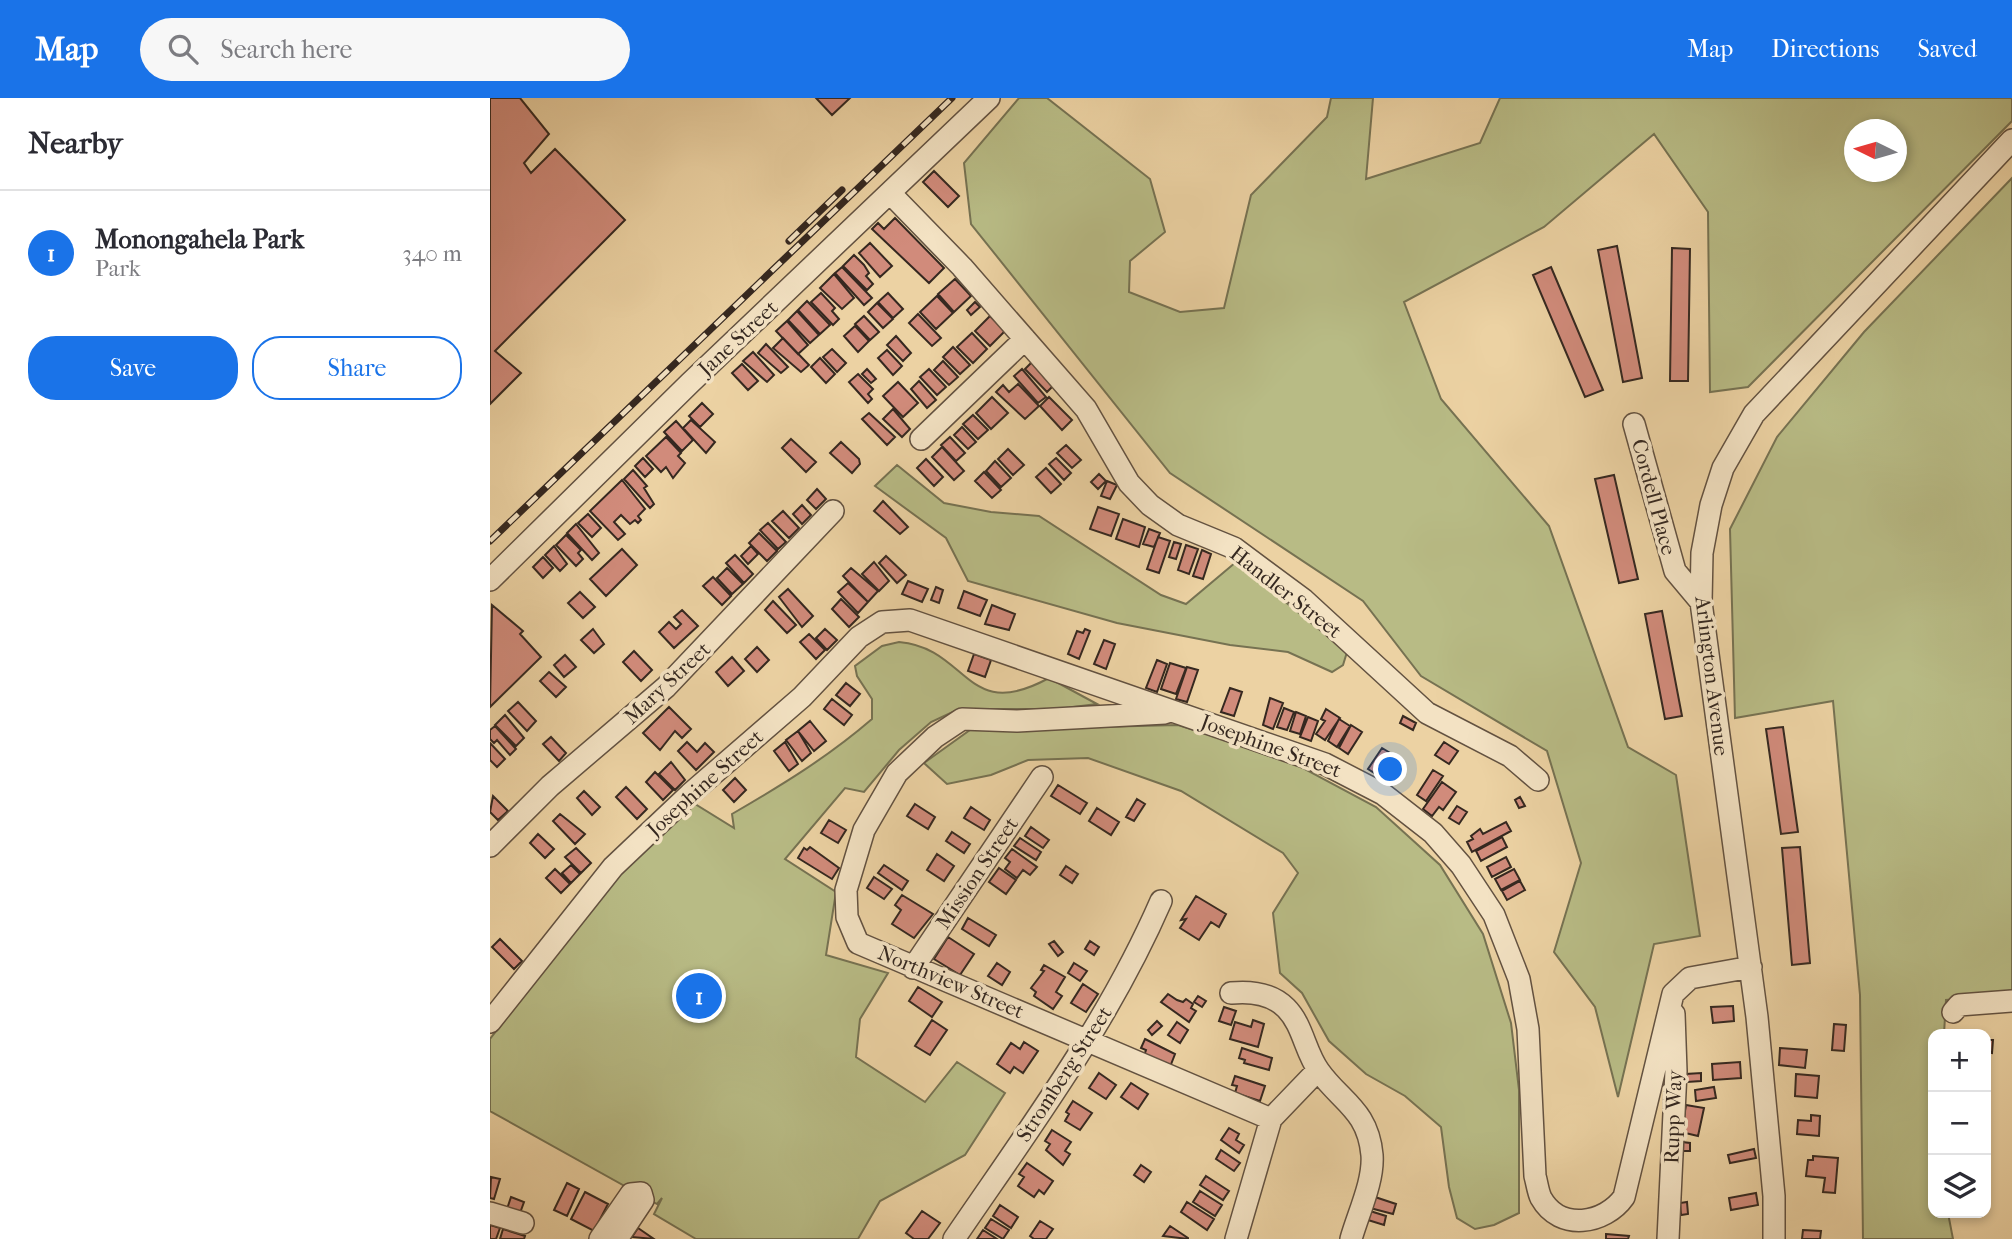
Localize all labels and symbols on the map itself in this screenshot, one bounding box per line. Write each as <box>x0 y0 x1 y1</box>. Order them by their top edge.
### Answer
north arrow <box>1844 119 1907 182</box>
street label: Jane Street <box>692 295 783 382</box>
street label: Cordell Place <box>1627 436 1681 558</box>
street label: Handler Street <box>1226 541 1347 643</box>
street label: Arlington Avenue <box>1690 594 1734 757</box>
street label: Mary Street <box>619 637 715 729</box>
street label: Josephine Street <box>1196 709 1345 783</box>
street label: Josephine Street <box>641 724 768 843</box>
your location <box>1373 752 1407 786</box>
street label: Mission Street <box>931 812 1023 933</box>
street label: Northview Street <box>874 940 1028 1024</box>
pin: 1 <box>676 970 722 1022</box>
street label: Stromberg Street <box>1011 1001 1117 1146</box>
street label: Rupp Way <box>1659 1069 1687 1164</box>

